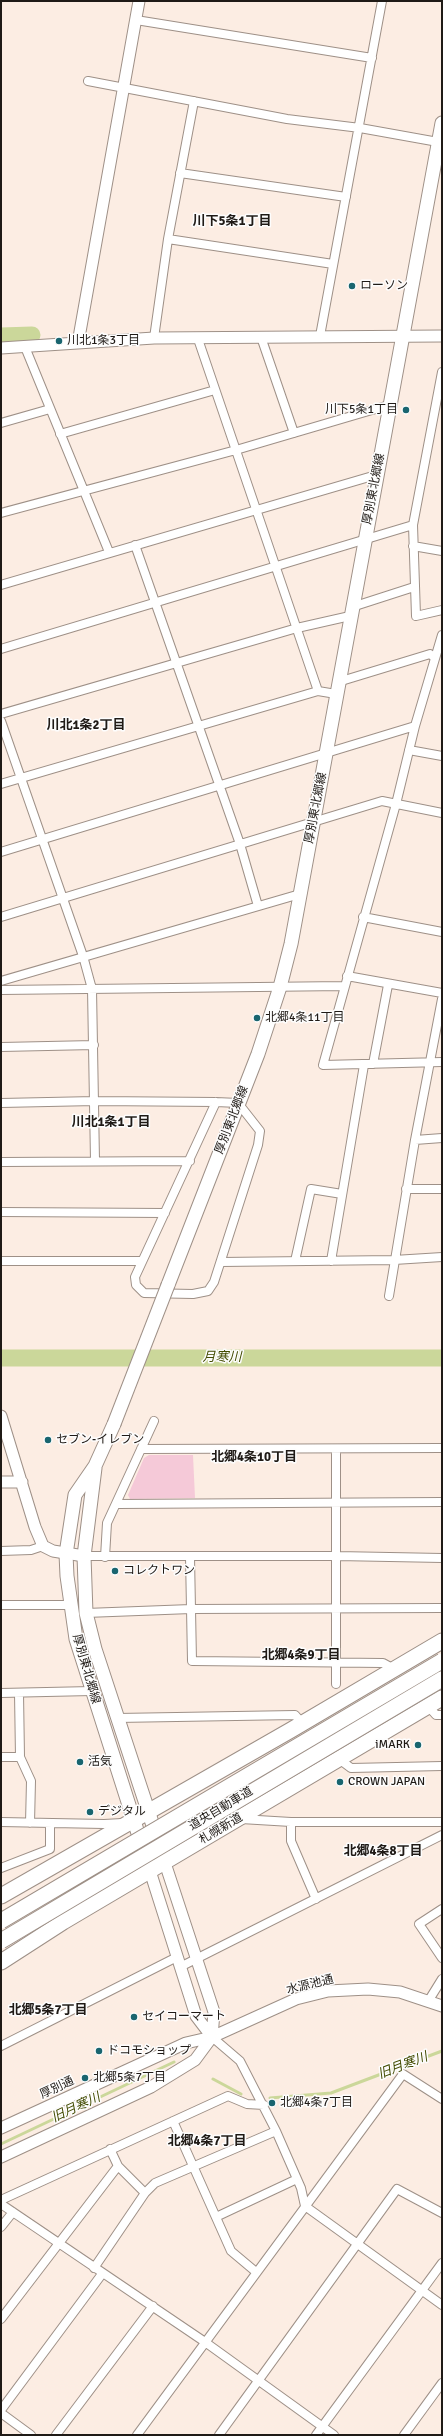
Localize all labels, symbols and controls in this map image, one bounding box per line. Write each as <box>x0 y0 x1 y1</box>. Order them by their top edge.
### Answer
district label: 川下5条1丁目 <box>192 214 272 230</box>
place label: ローソン <box>360 279 408 293</box>
marker: ローソン <box>347 281 357 291</box>
place label: 川北1条3丁目 <box>67 334 140 348</box>
marker: 川北1条3丁目 <box>54 336 64 346</box>
place label: 川下5条1丁目 <box>325 403 398 417</box>
marker: 川下5条1丁目 <box>401 405 411 415</box>
street label: 厚別東北郷線 <box>360 452 388 526</box>
district label: 川北1条2丁目 <box>46 718 126 734</box>
street label: 厚別東北郷線 <box>302 771 330 845</box>
place label: 北郷4条11丁目 <box>265 1011 344 1025</box>
marker: 北郷4条11丁目 <box>252 1013 262 1023</box>
street label: 厚別東北郷線 <box>212 1084 252 1156</box>
district label: 川北1条1丁目 <box>71 1115 151 1131</box>
water label: 月寒川 <box>203 1350 241 1366</box>
place label: セブン-イレブン <box>56 1433 144 1447</box>
marker: セブン-イレブン <box>43 1435 53 1445</box>
district label: 北郷4条10丁目 <box>211 1450 297 1466</box>
place label: コレクトワン <box>123 1564 195 1578</box>
marker: コレクトワン <box>110 1566 120 1576</box>
street label: 厚別東北郷線 <box>69 1632 103 1706</box>
district label: 北郷4条9丁目 <box>261 1648 341 1664</box>
place label: iMARK <box>375 1738 410 1752</box>
marker: iMARK <box>413 1740 423 1750</box>
place label: 活気 <box>88 1755 112 1769</box>
marker: 活気 <box>75 1757 85 1767</box>
place label: CROWN JAPAN <box>348 1775 425 1789</box>
marker: CROWN JAPAN <box>335 1777 345 1787</box>
street label: 道央自動車道 <box>186 1784 256 1834</box>
place label: デジタル <box>98 1805 146 1819</box>
marker: デジタル <box>85 1807 95 1817</box>
street label: 札幌新道 <box>197 1810 245 1848</box>
district label: 北郷4条8丁目 <box>343 1844 423 1860</box>
street label: 水源池通 <box>285 1972 335 1998</box>
district label: 北郷5条7丁目 <box>8 2003 88 2019</box>
place label: セイコーマート <box>142 2010 226 2024</box>
marker: セイコーマート <box>129 2012 139 2022</box>
place label: ドコモショップ <box>107 2044 191 2058</box>
marker: ドコモショップ <box>94 2046 104 2056</box>
water label: 旧月寒川 <box>376 2049 430 2083</box>
place label: 北郷5条7丁目 <box>93 2071 166 2085</box>
marker: 北郷5条7丁目 <box>80 2073 90 2083</box>
street label: 厚別通 <box>38 2074 76 2102</box>
water label: 旧月寒川 <box>49 2090 103 2126</box>
place label: 北郷4条7丁目 <box>280 2096 353 2110</box>
marker: 北郷4条7丁目 <box>267 2098 277 2108</box>
district label: 北郷4条7丁目 <box>167 2134 247 2150</box>

